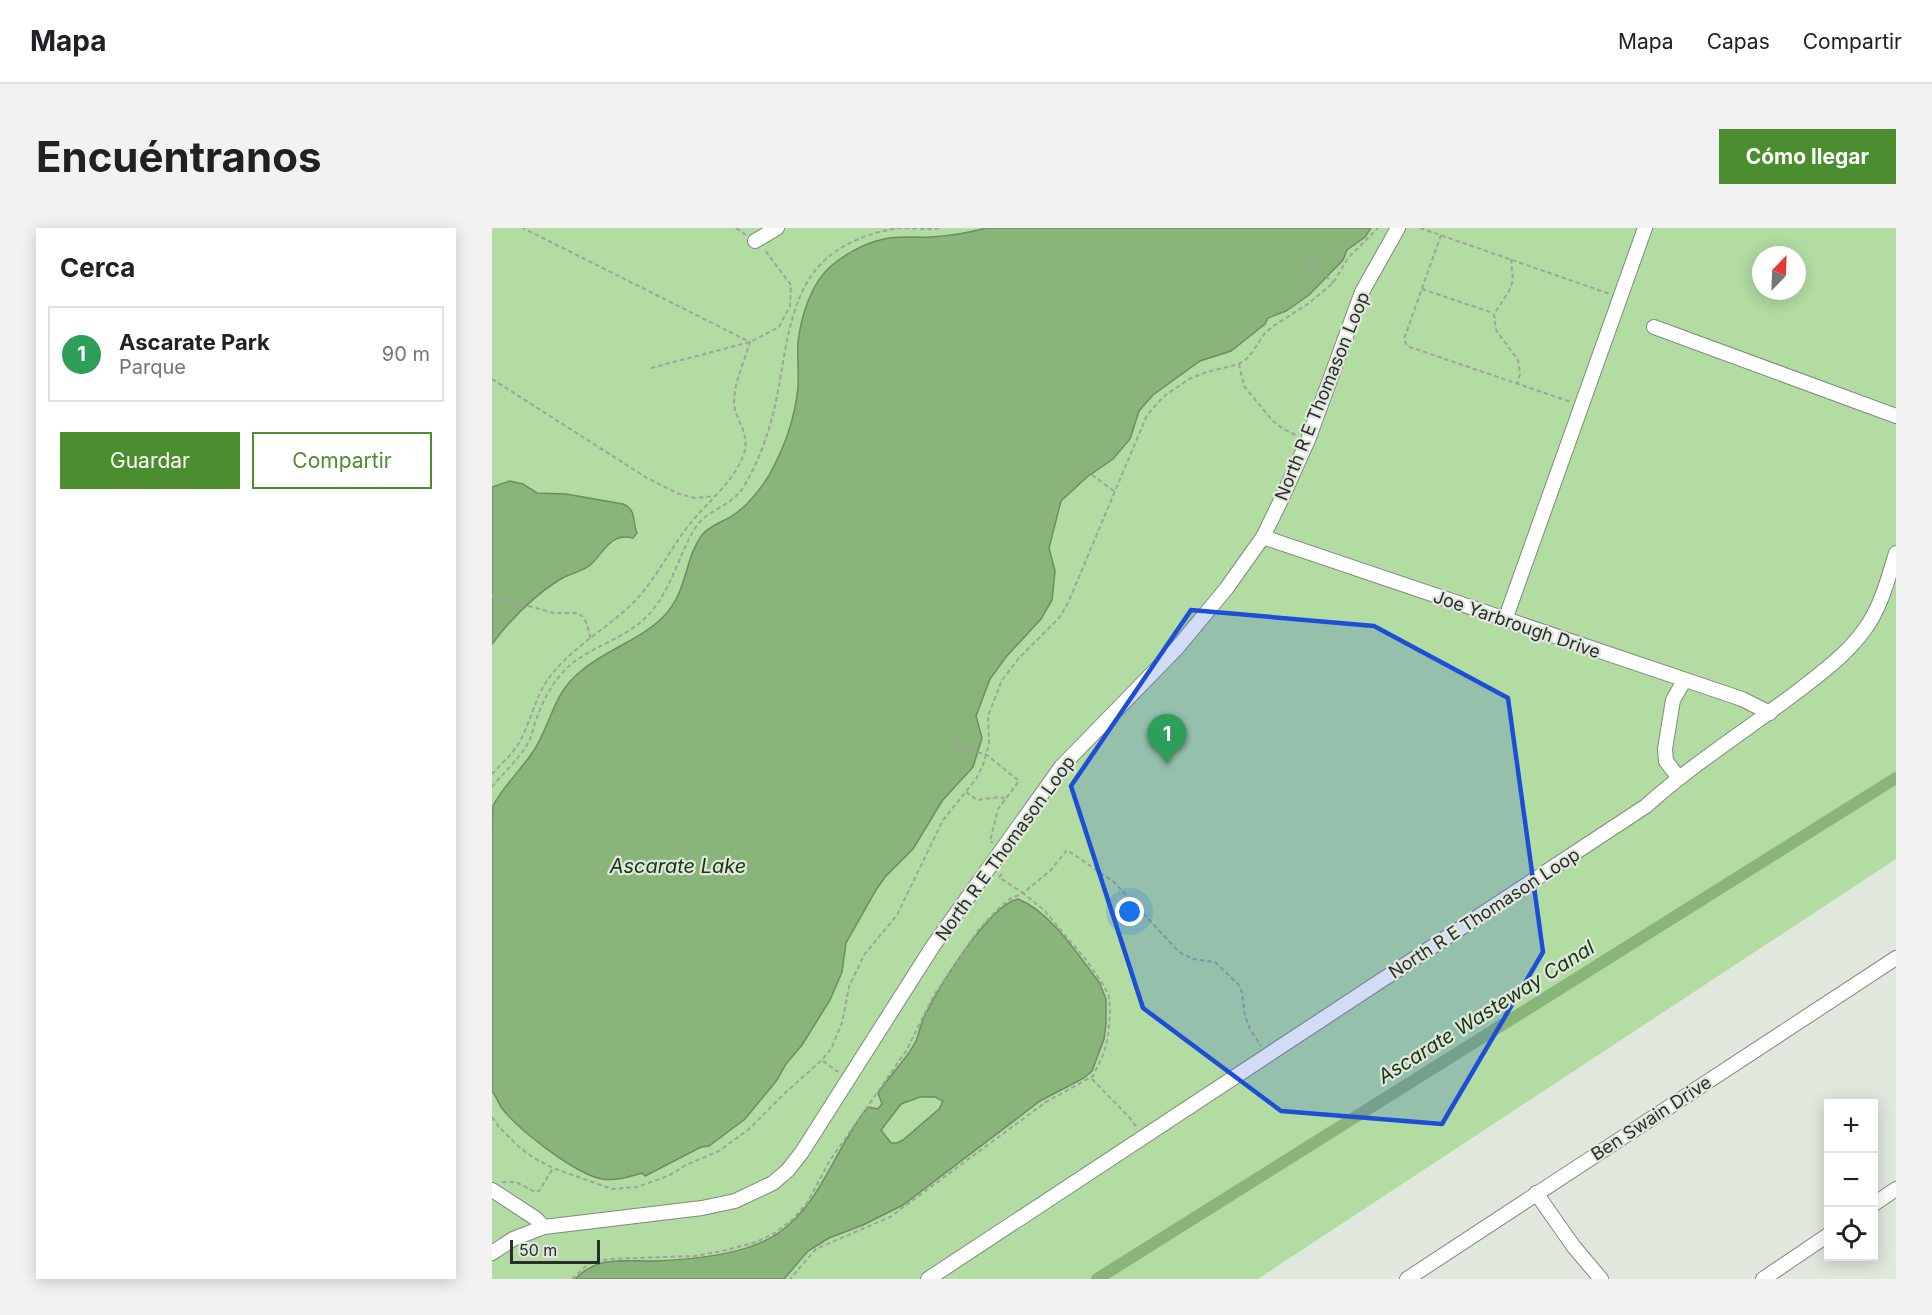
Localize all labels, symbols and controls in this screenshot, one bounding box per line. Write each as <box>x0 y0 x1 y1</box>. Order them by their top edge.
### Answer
text: Mapa <box>30 24 107 58</box>
text: Mapa <box>1618 29 1674 54</box>
text: Capas <box>1707 29 1770 54</box>
text: Compartir <box>1803 29 1902 54</box>
button: Cómo llegar <box>1719 129 1896 184</box>
text: Encuéntranos <box>36 131 321 182</box>
north arrow <box>1752 246 1806 300</box>
text: Cerca <box>60 252 135 283</box>
street label: North R E Thomason Loop <box>1270 289 1374 503</box>
text: Ascarate Park <box>119 329 270 355</box>
text: 1 <box>77 342 86 366</box>
text: 90 m <box>382 342 430 366</box>
text: Parque <box>119 355 186 379</box>
button: Guardar <box>60 432 240 489</box>
button: Compartir <box>252 432 432 489</box>
street label: Joe Yarbrough Drive <box>1431 586 1603 662</box>
pin: 1 <box>1148 714 1186 764</box>
street label: North R E Thomason Loop <box>931 752 1079 944</box>
street label: North R E Thomason Loop <box>1385 843 1583 983</box>
water label: Ascarate Lake <box>609 854 746 878</box>
your location <box>1115 897 1144 926</box>
water label: Ascarate Wasteway Canal <box>1372 935 1599 1089</box>
street label: Ben Swain Drive <box>1587 1071 1715 1165</box>
map controls <box>1824 1099 1878 1261</box>
button: + <box>1824 1099 1878 1153</box>
button: − <box>1824 1153 1878 1207</box>
button: locate <box>1824 1207 1878 1261</box>
scale bar <box>510 1237 600 1264</box>
text: 50 m <box>519 1240 557 1260</box>

